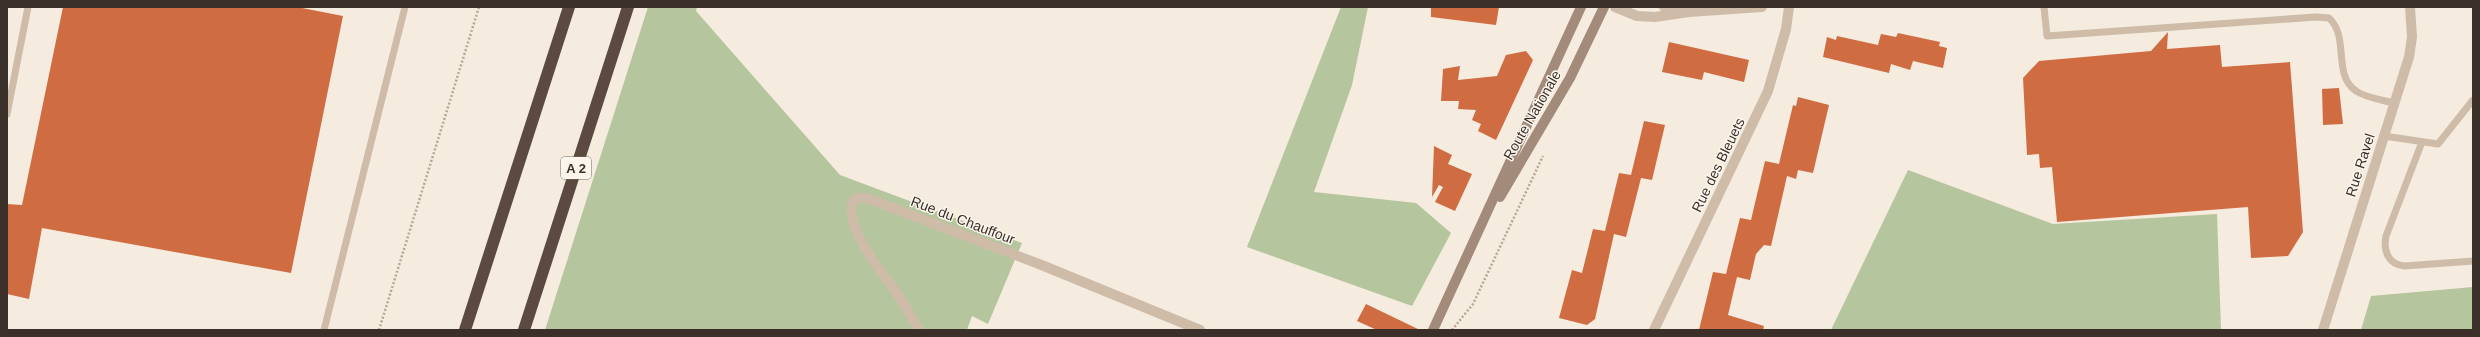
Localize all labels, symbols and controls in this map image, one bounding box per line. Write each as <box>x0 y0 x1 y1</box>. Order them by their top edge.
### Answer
street label: Route Nationale <box>1500 67 1564 162</box>
street label: Rue des Bleuets <box>1688 115 1748 215</box>
street label: Rue Ravel <box>2342 131 2378 199</box>
road number: A 2 <box>561 157 591 179</box>
street label: Rue du Chauffour <box>909 193 1018 247</box>

